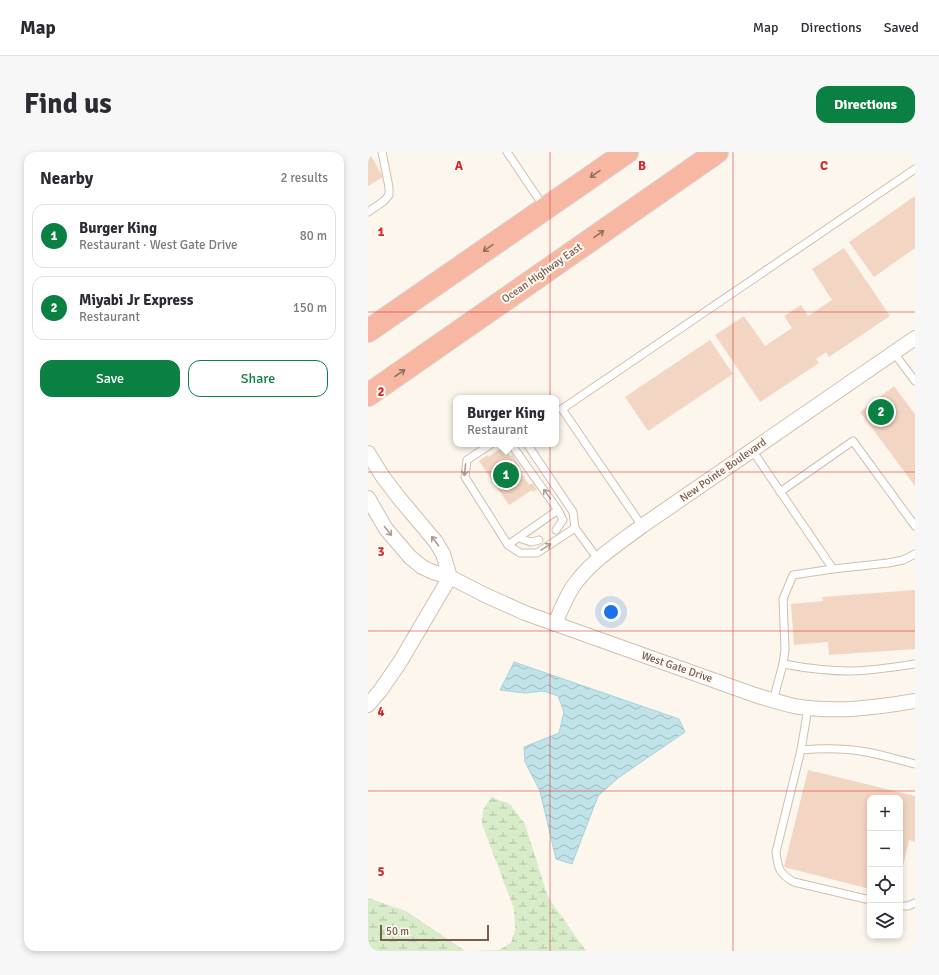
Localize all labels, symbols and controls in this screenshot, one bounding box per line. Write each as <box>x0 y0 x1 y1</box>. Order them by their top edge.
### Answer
text: Map <box>20 16 56 40</box>
text: Map <box>753 19 779 36</box>
text: Directions <box>801 19 862 36</box>
text: Saved <box>884 19 919 36</box>
button: Directions <box>816 86 915 123</box>
text: Find us <box>24 87 112 121</box>
text: A <box>455 158 464 174</box>
text: B <box>638 158 646 174</box>
text: C <box>820 158 828 174</box>
text: Nearby <box>40 168 93 189</box>
text: 2 results <box>280 170 328 186</box>
one-way arrow <box>589 170 600 178</box>
text: Burger King <box>79 219 157 237</box>
text: 1 <box>377 224 385 240</box>
text: 1 <box>50 228 58 244</box>
text: 80 m <box>300 228 327 244</box>
one-way arrow <box>593 230 604 238</box>
text: Restaurant · West Gate Drive <box>79 237 238 253</box>
street label: Ocean Highway East <box>499 240 585 306</box>
one-way arrow <box>483 244 494 252</box>
text: Miyabi Jr Express <box>79 291 193 309</box>
text: 2 <box>50 300 58 316</box>
text: 150 m <box>293 300 327 316</box>
text: Restaurant <box>79 309 140 325</box>
button: Save <box>40 360 180 397</box>
button: Share <box>188 360 328 397</box>
one-way arrow <box>394 369 405 377</box>
text: 2 <box>377 384 385 400</box>
popup <box>453 395 559 447</box>
pin: 2 <box>868 397 894 427</box>
text: Burger King <box>467 404 545 422</box>
text: Restaurant <box>467 422 528 438</box>
street label: New Pointe Boulevard <box>677 435 769 505</box>
pin: 1 <box>493 460 519 490</box>
one-way arrow <box>462 463 469 476</box>
one-way arrow <box>542 489 551 500</box>
one-way arrow <box>384 526 393 537</box>
one-way arrow <box>431 536 439 547</box>
one-way arrow <box>540 542 552 550</box>
text: 3 <box>377 544 385 560</box>
your location <box>601 602 621 622</box>
street label: West Gate Drive <box>640 649 714 685</box>
text: 4 <box>377 704 385 720</box>
map controls <box>867 795 903 939</box>
button: + <box>867 795 903 831</box>
button: − <box>867 831 903 867</box>
text: 5 <box>377 864 385 880</box>
button: locate <box>867 867 903 903</box>
button: layers <box>867 903 903 939</box>
scale bar <box>380 923 489 942</box>
text: 50 m <box>386 925 409 938</box>

